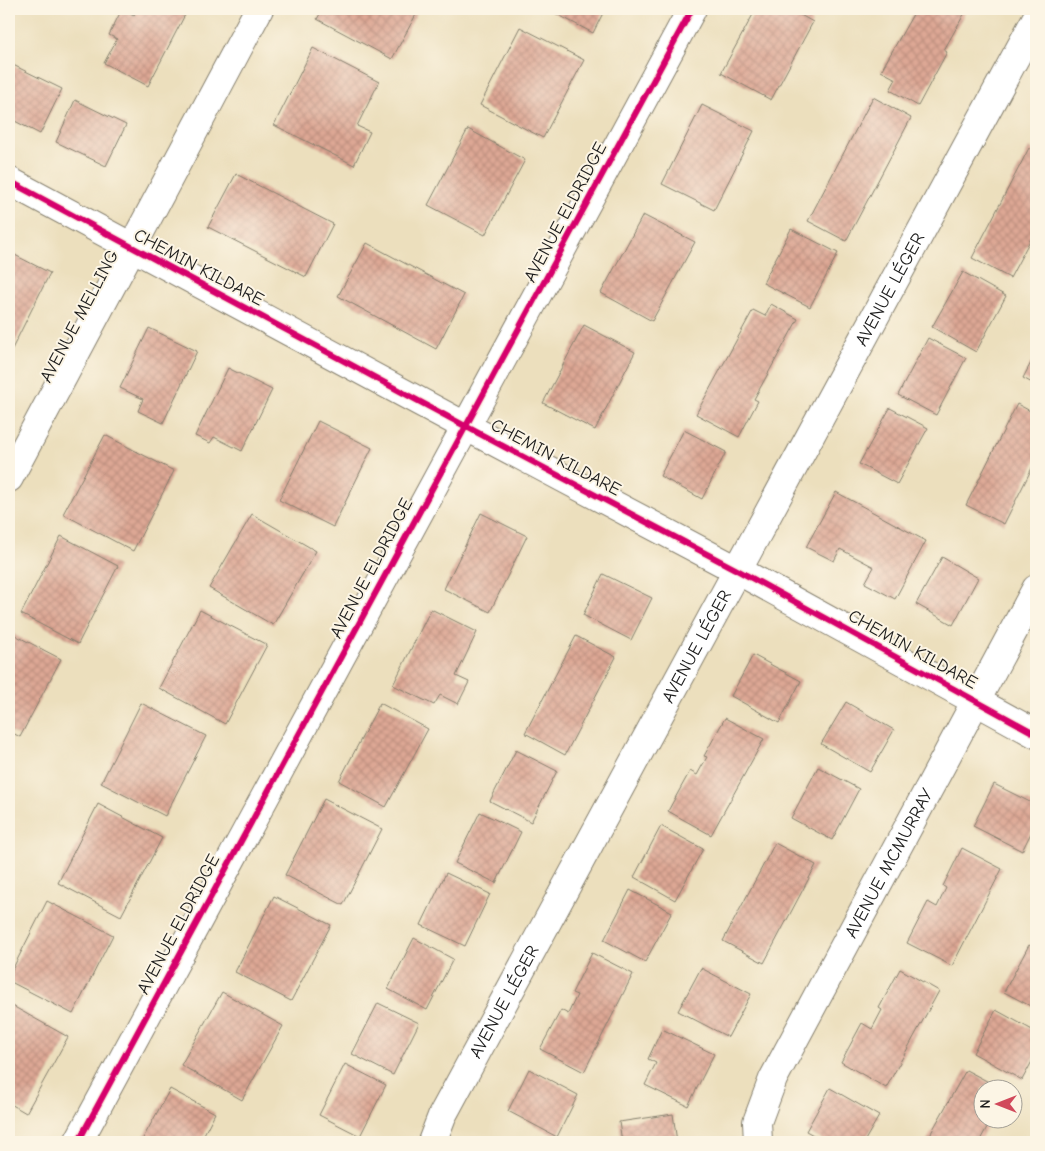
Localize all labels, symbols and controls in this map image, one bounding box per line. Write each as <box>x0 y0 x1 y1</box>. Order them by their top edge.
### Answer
street label: AVENUE ELDRIDGE <box>520 139 611 286</box>
street label: CHEMIN KILDARE <box>130 224 268 311</box>
street label: AVENUE LÉGER <box>851 229 929 350</box>
street label: AVENUE MELLING <box>36 246 123 386</box>
street label: CHEMIN KILDARE <box>487 414 625 501</box>
street label: AVENUE ELDRIDGE <box>326 495 417 642</box>
street label: AVENUE LÉGER <box>658 586 736 707</box>
street label: CHEMIN KILDARE <box>845 605 981 694</box>
street label: AVENUE MCMURRAY <box>841 785 938 942</box>
street label: AVENUE ELDRIDGE <box>133 851 224 998</box>
street label: AVENUE LÉGER <box>465 941 544 1062</box>
north arrow <box>972 1078 1022 1128</box>
text: N <box>977 1099 994 1109</box>

